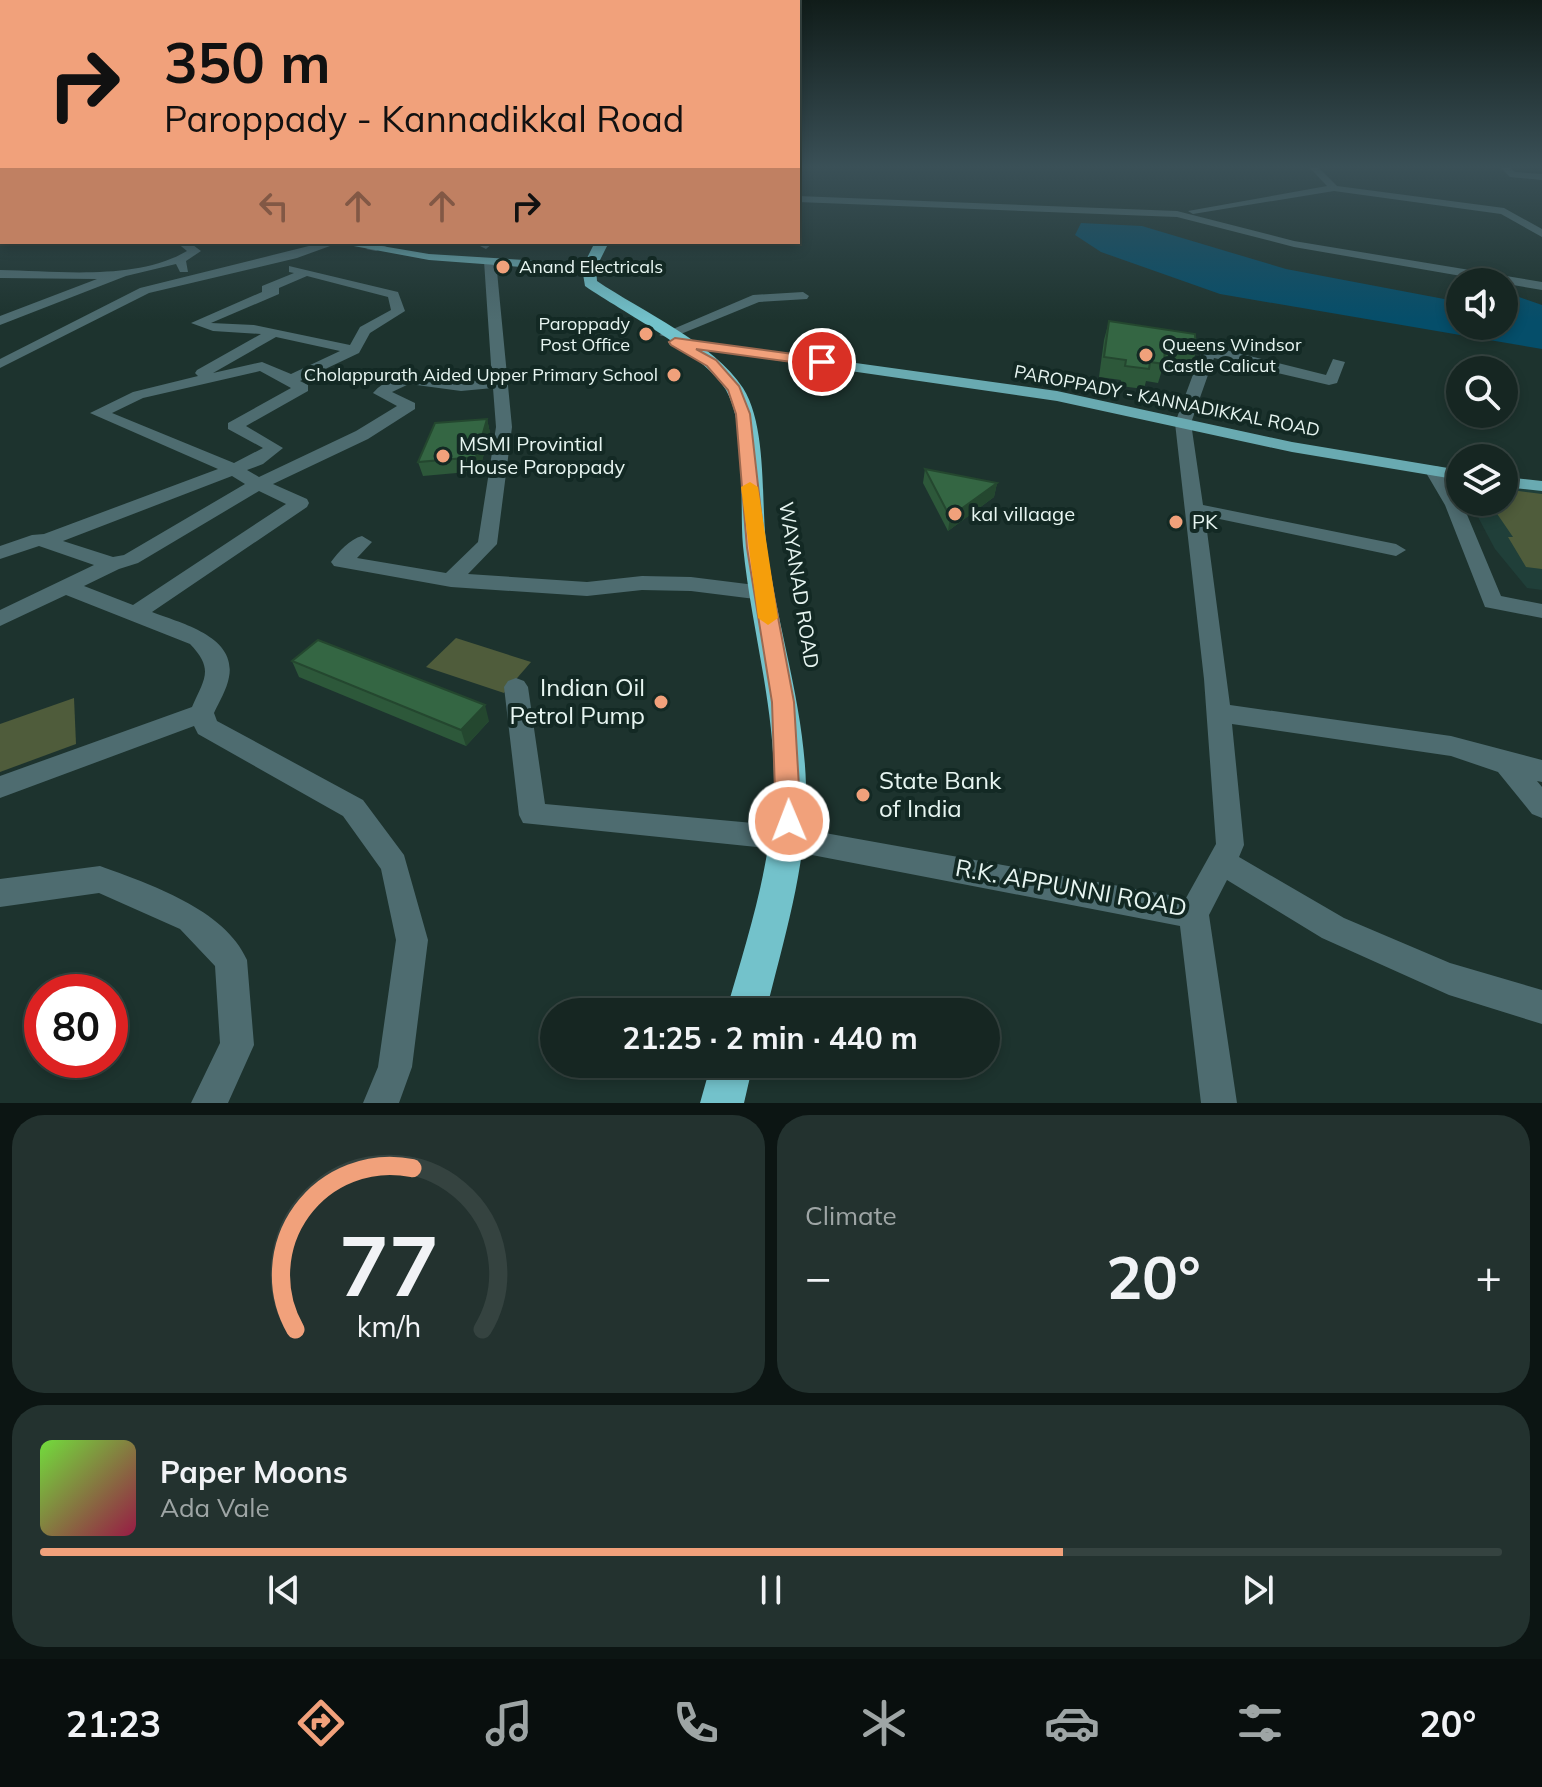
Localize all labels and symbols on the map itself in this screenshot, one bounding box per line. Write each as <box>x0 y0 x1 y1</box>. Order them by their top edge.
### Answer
place label: Anand Electricals <box>519 255 663 278</box>
marker: Anand Electricals <box>494 258 512 276</box>
place label: Paroppady Post Office <box>538 312 630 356</box>
marker: Paroppady Post Office <box>637 325 655 343</box>
pin <box>788 328 856 396</box>
place label: Queens Windsor Castle Calicut <box>1162 333 1302 377</box>
marker: Queens Windsor Castle Calicut <box>1137 346 1155 364</box>
street label: PAROPPADY - KANNADIKKAL ROAD <box>1012 360 1322 441</box>
place label: Cholappurath Aided Upper Primary School <box>304 363 658 386</box>
marker: Cholappurath Aided Upper Primary School <box>665 366 683 384</box>
place label: MSMI Provintial House Paroppady <box>459 431 625 479</box>
marker: MSMI Provintial House Paroppady <box>434 447 452 465</box>
street label: WAYANAD ROAD <box>774 500 825 670</box>
place label: kal villaage <box>971 501 1075 526</box>
marker: kal villaage <box>946 505 964 523</box>
place label: PK <box>1192 509 1218 534</box>
marker: PK <box>1167 513 1185 531</box>
place label: Indian Oil Petrol Pump <box>509 672 645 730</box>
marker: Indian Oil Petrol Pump <box>652 693 670 711</box>
place label: State Bank of India <box>879 765 1002 823</box>
position arrow <box>747 779 831 863</box>
marker: State Bank of India <box>854 786 872 804</box>
street label: R.K. APPUNNI ROAD <box>953 852 1189 922</box>
speed limit sign: 80 <box>24 974 128 1078</box>

